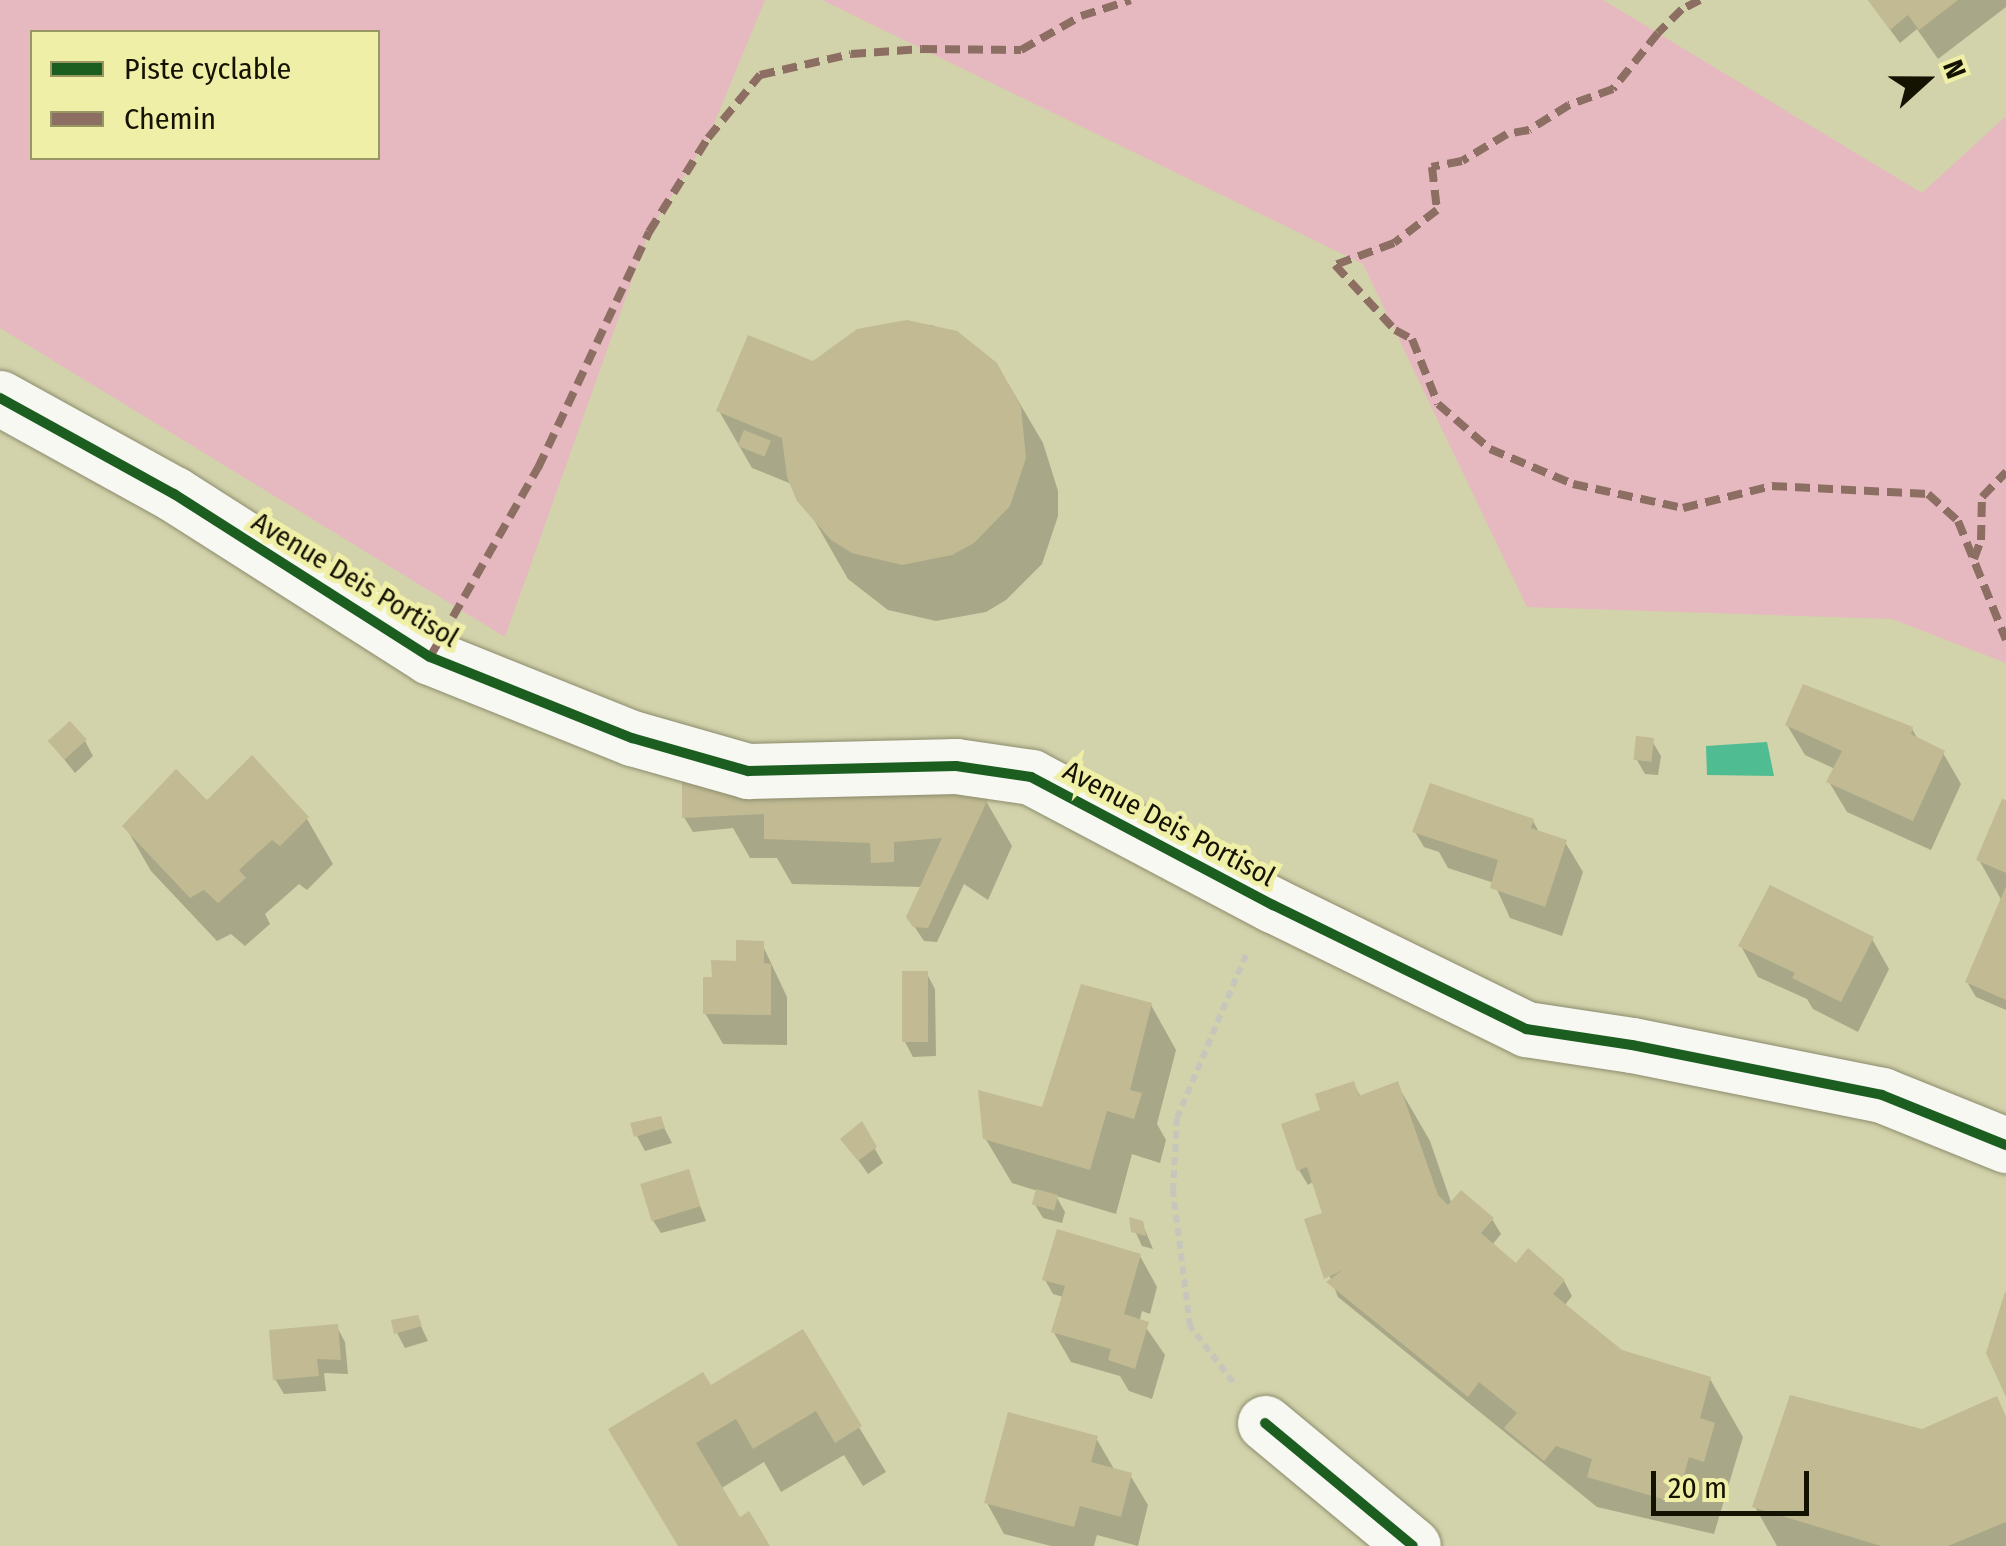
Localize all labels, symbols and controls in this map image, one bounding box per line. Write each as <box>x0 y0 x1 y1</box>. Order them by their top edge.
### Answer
legend <box>30 30 380 160</box>
north arrow <box>1876 30 1976 130</box>
text: Piste cyclable <box>124 51 291 87</box>
text: N <box>1936 55 1973 83</box>
text: Chemin <box>124 101 216 137</box>
street label: Avenue Deis Portisol <box>246 505 464 655</box>
street label: Avenue Deis Portisol <box>1057 754 1281 894</box>
scale bar <box>1656 1451 1814 1513</box>
text: 20 m <box>1668 1470 1727 1506</box>

